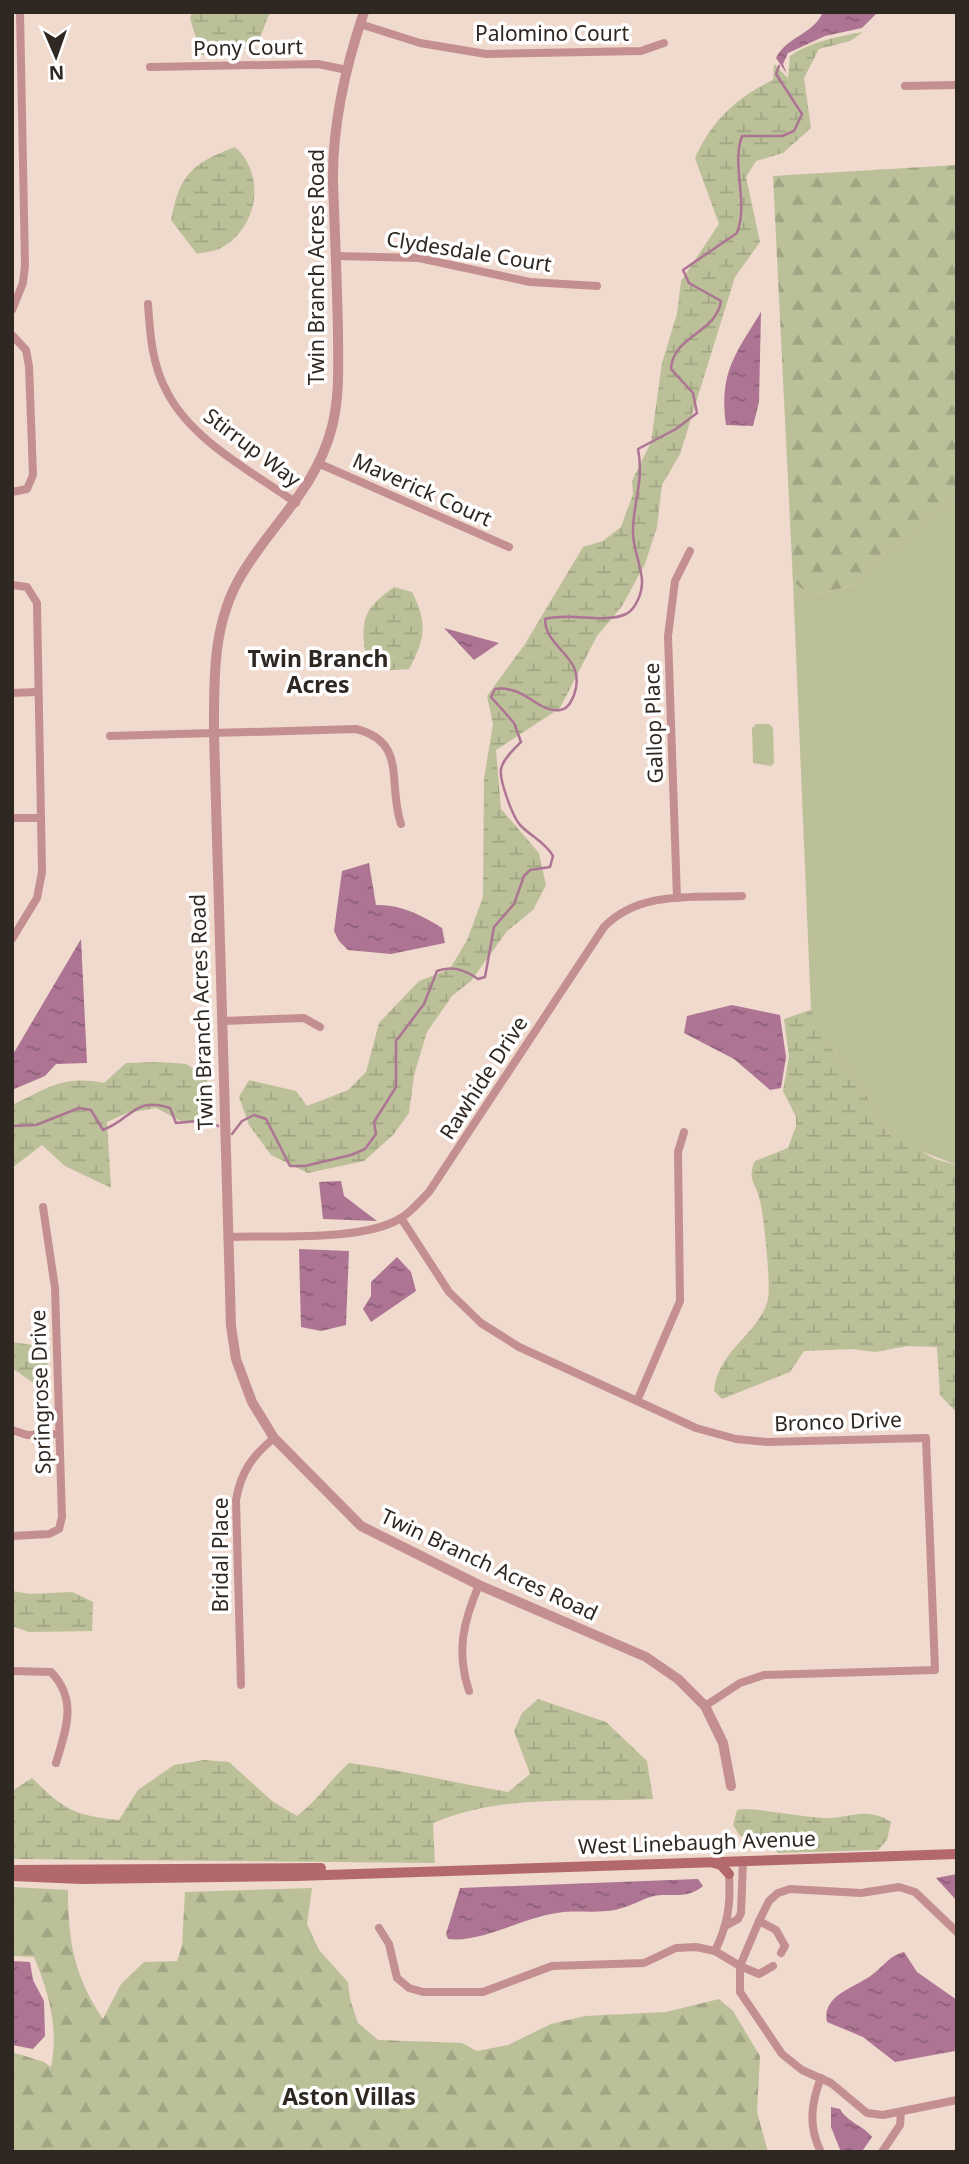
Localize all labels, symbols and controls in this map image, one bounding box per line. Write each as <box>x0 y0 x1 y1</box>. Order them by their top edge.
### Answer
street label: Palomino Court <box>475 19 629 47</box>
north arrow <box>21 21 91 91</box>
street label: Pony Court <box>193 32 304 62</box>
text: N <box>48 60 65 86</box>
street label: Twin Branch Acres Road <box>302 149 330 385</box>
street label: Clydesdale Court <box>385 224 554 278</box>
street label: Stirrup Way <box>198 401 307 493</box>
street label: Maverick Court <box>348 446 497 532</box>
district label: Twin Branch Acres <box>248 642 388 700</box>
street label: Gallop Place <box>637 662 669 784</box>
street label: Twin Branch Acres Road <box>183 893 219 1131</box>
street label: Rawhide Drive <box>433 1010 534 1145</box>
street label: Springrose Drive <box>23 1309 57 1475</box>
street label: Bronco Drive <box>774 1405 902 1437</box>
street label: Bridal Place <box>206 1497 234 1613</box>
street label: Twin Branch Acres Road <box>376 1501 602 1627</box>
street label: West Linebaugh Avenue <box>578 1824 816 1860</box>
district label: Aston Villas <box>282 2080 416 2112</box>

